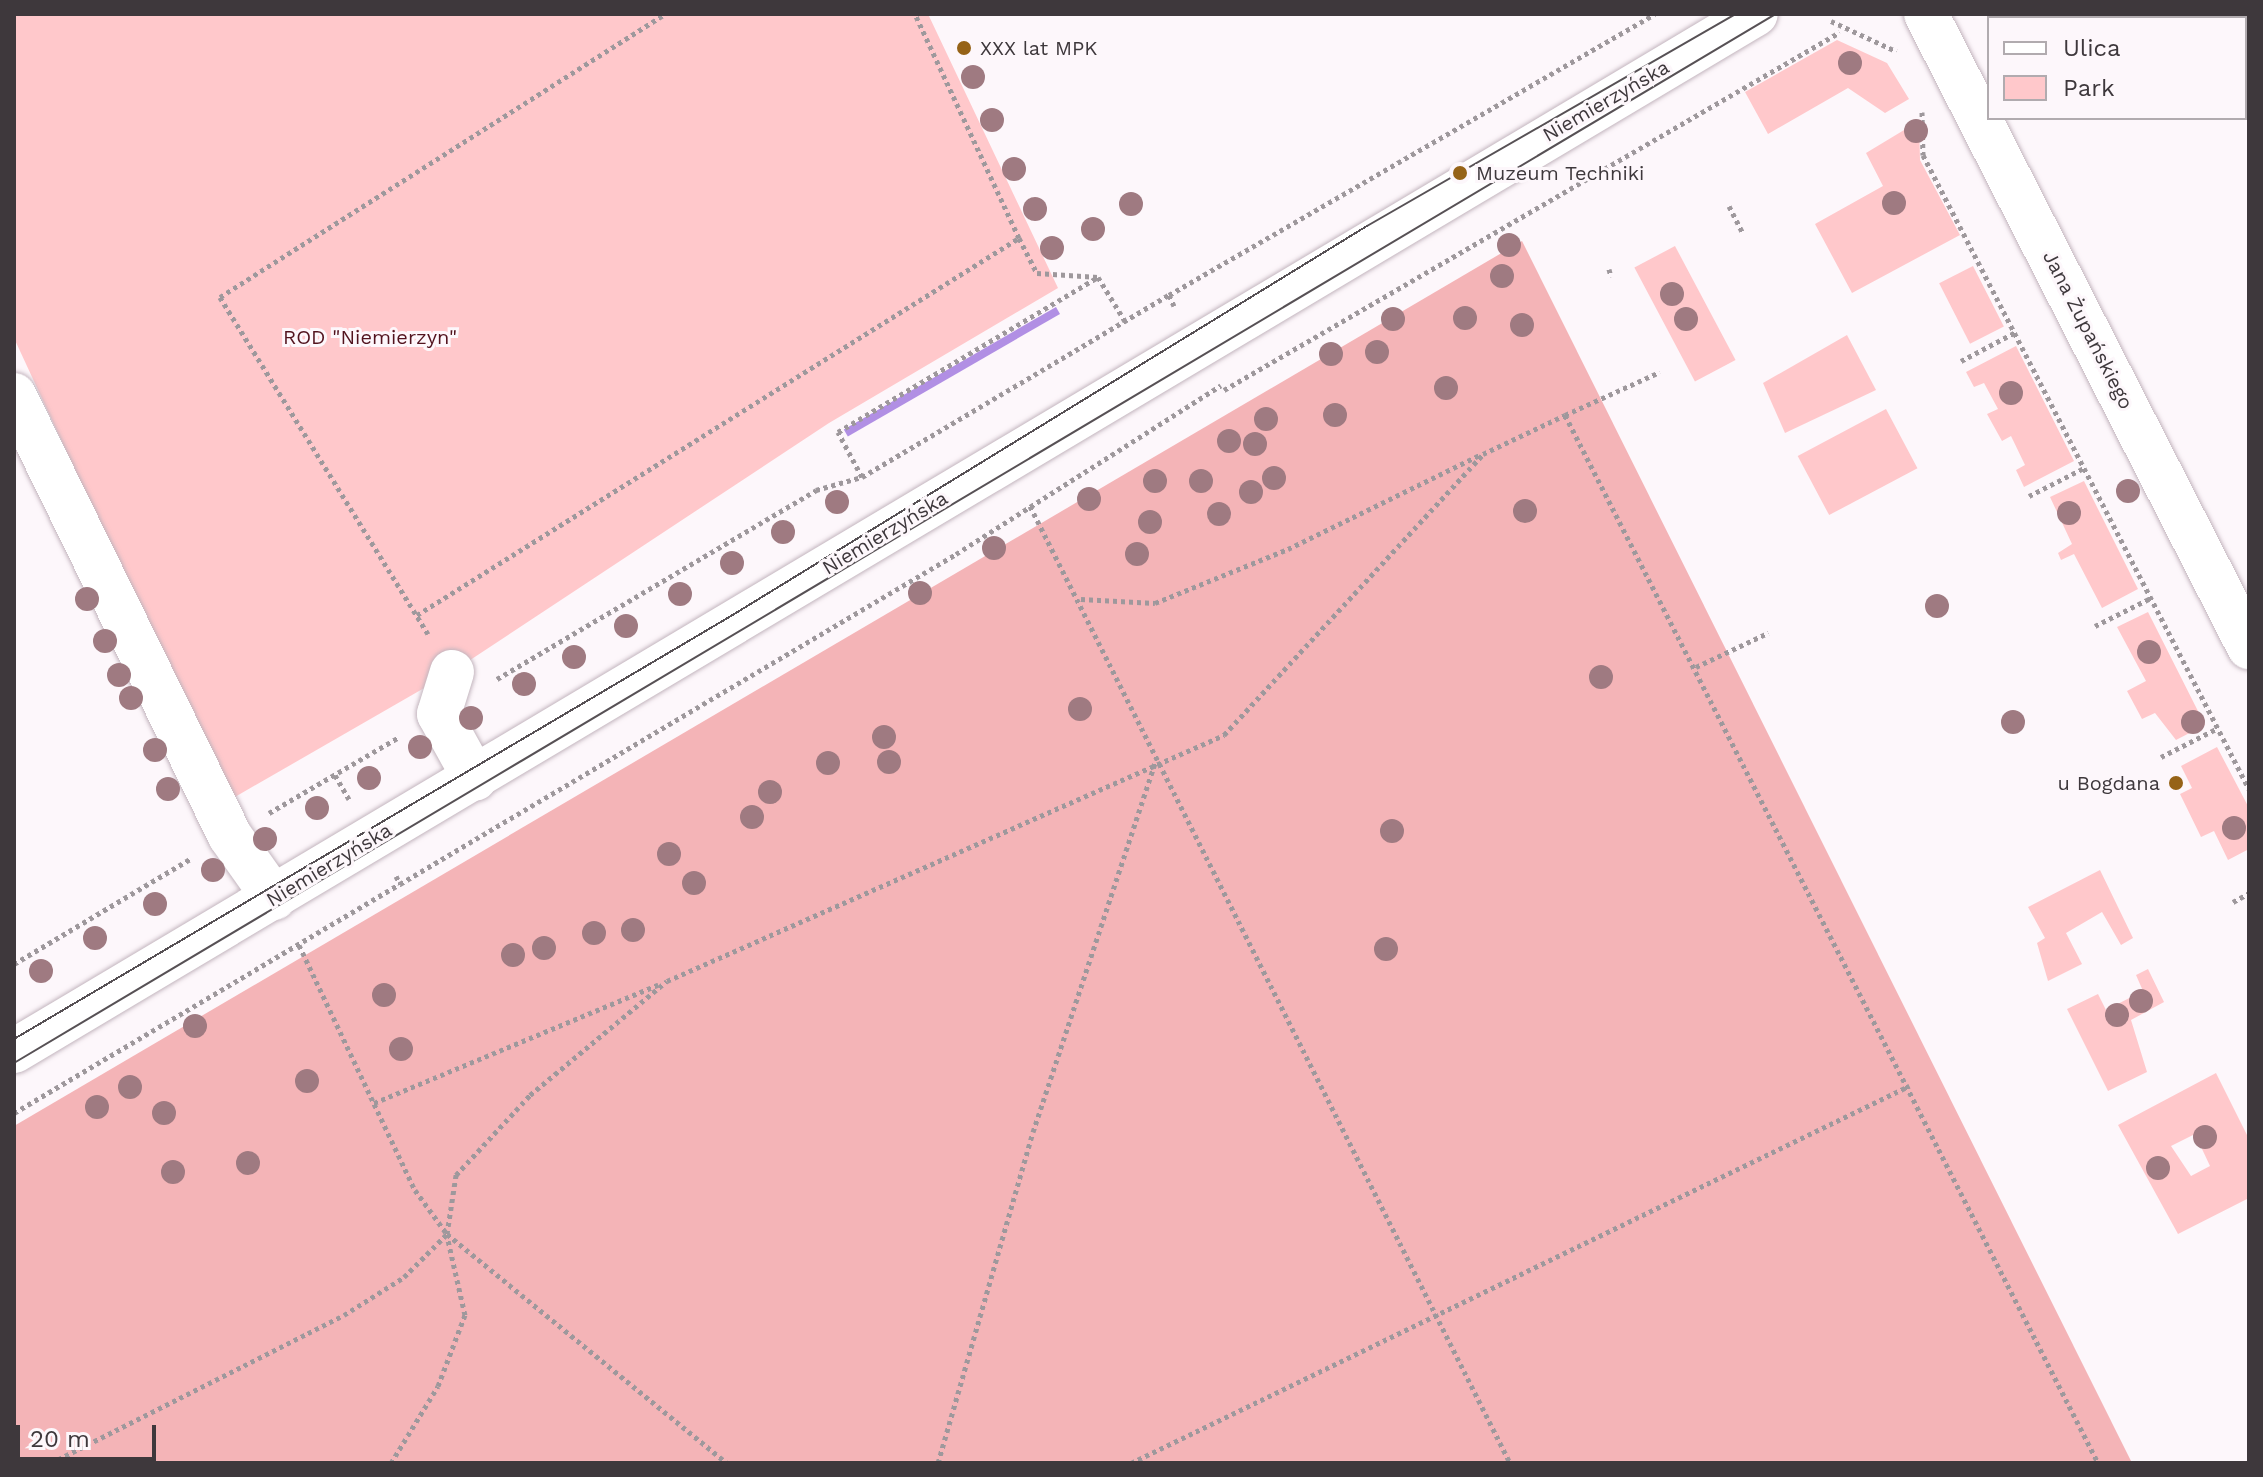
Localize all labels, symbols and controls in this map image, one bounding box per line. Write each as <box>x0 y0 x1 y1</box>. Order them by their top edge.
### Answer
legend <box>1987 16 2247 120</box>
text: Ulica <box>2063 34 2121 62</box>
place label: XXX lat MPK <box>980 36 1098 60</box>
marker: XXX lat MPK <box>955 39 973 57</box>
street label: Niemierzyńska <box>1539 55 1673 147</box>
text: Park <box>2063 74 2115 102</box>
place label: Muzeum Techniki <box>1476 161 1645 185</box>
marker: Muzeum Techniki <box>1451 164 1469 182</box>
street label: Jana Żupańskiego <box>2038 247 2138 413</box>
park label: ROD "Niemierzyn" <box>283 325 457 349</box>
street label: Niemierzyńska <box>818 486 952 580</box>
place label: u Bogdana <box>2058 771 2160 795</box>
marker: u Bogdana <box>2167 774 2185 792</box>
street label: Niemierzyńska <box>262 818 396 912</box>
scale bar <box>20 1409 160 1459</box>
text: 20 m <box>30 1425 90 1453</box>

